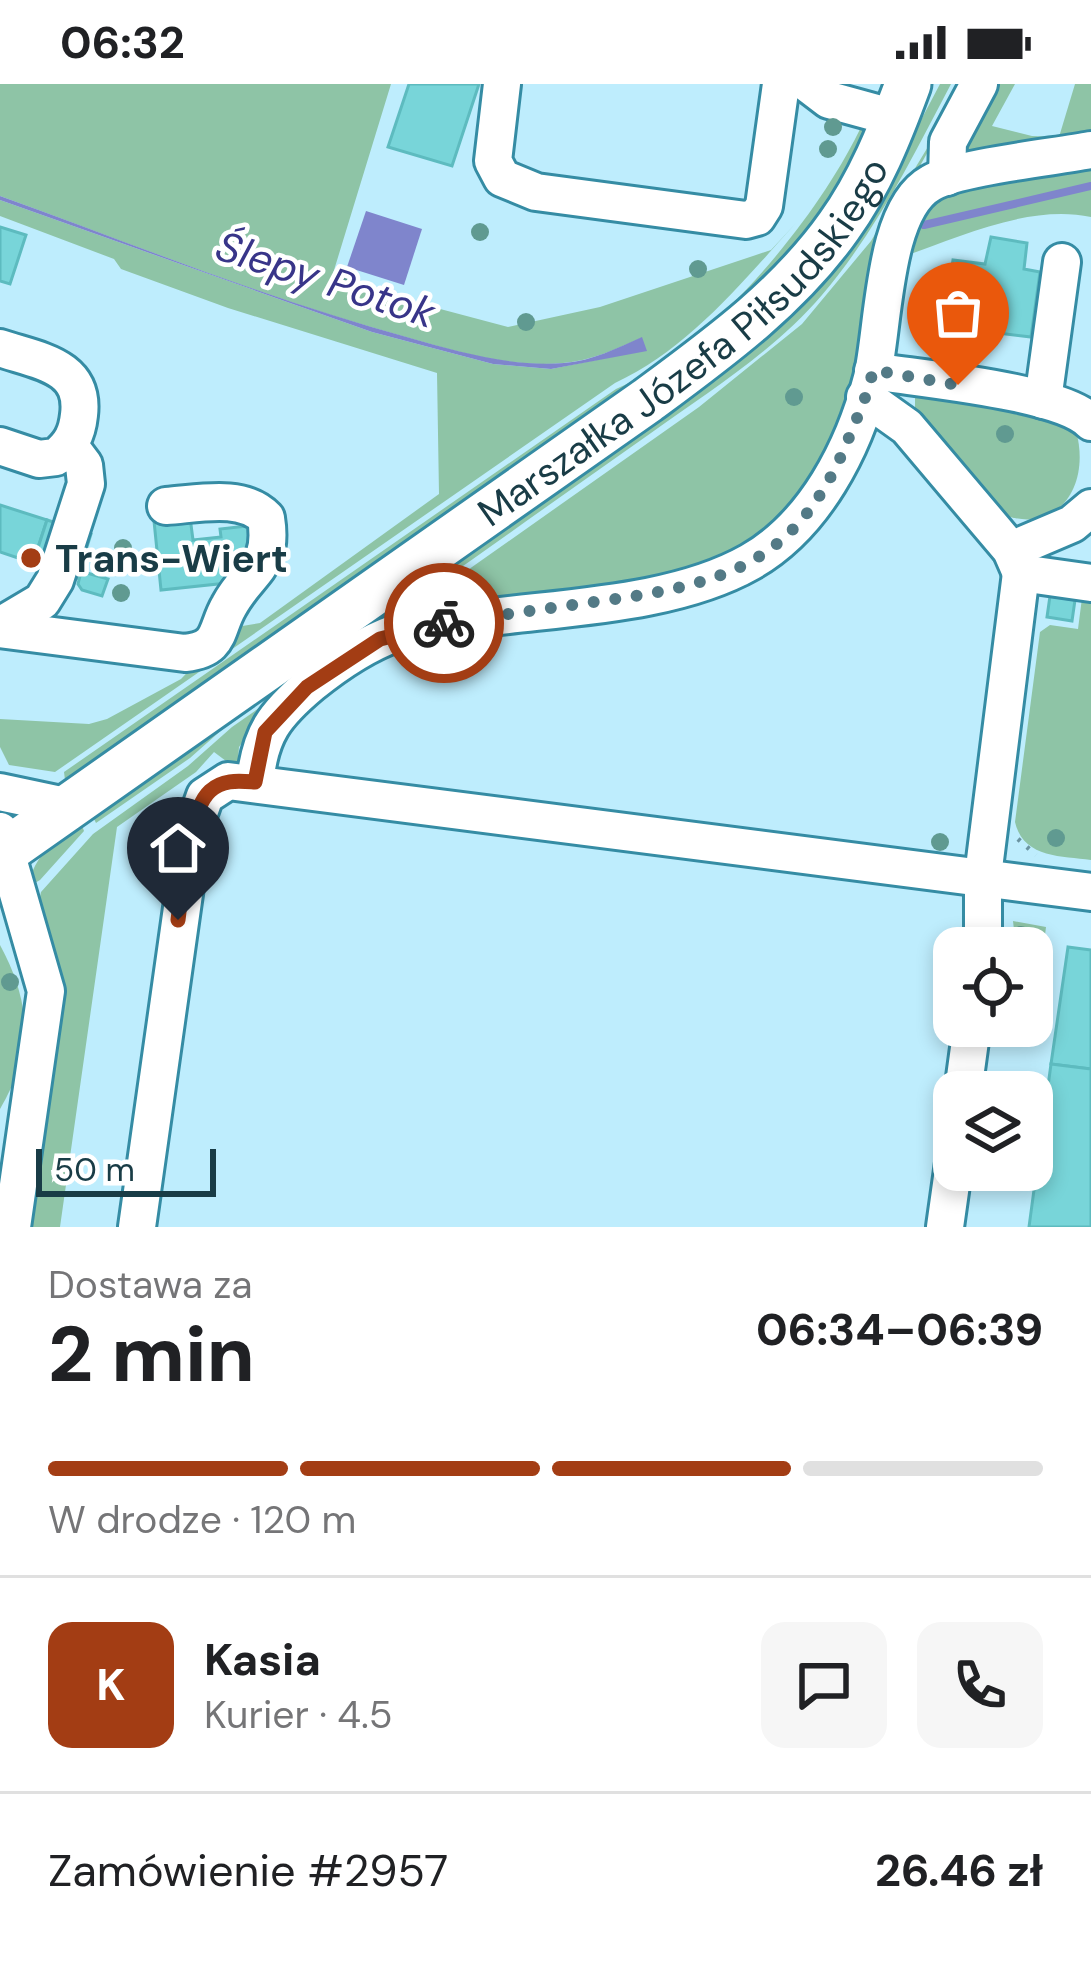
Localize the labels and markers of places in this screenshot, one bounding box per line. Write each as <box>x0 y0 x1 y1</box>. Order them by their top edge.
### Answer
pin <box>907 262 1009 385</box>
place label: Trans-Wiert <box>55 533 288 584</box>
marker: Trans-Wiert <box>18 545 44 571</box>
pin <box>127 797 229 920</box>

